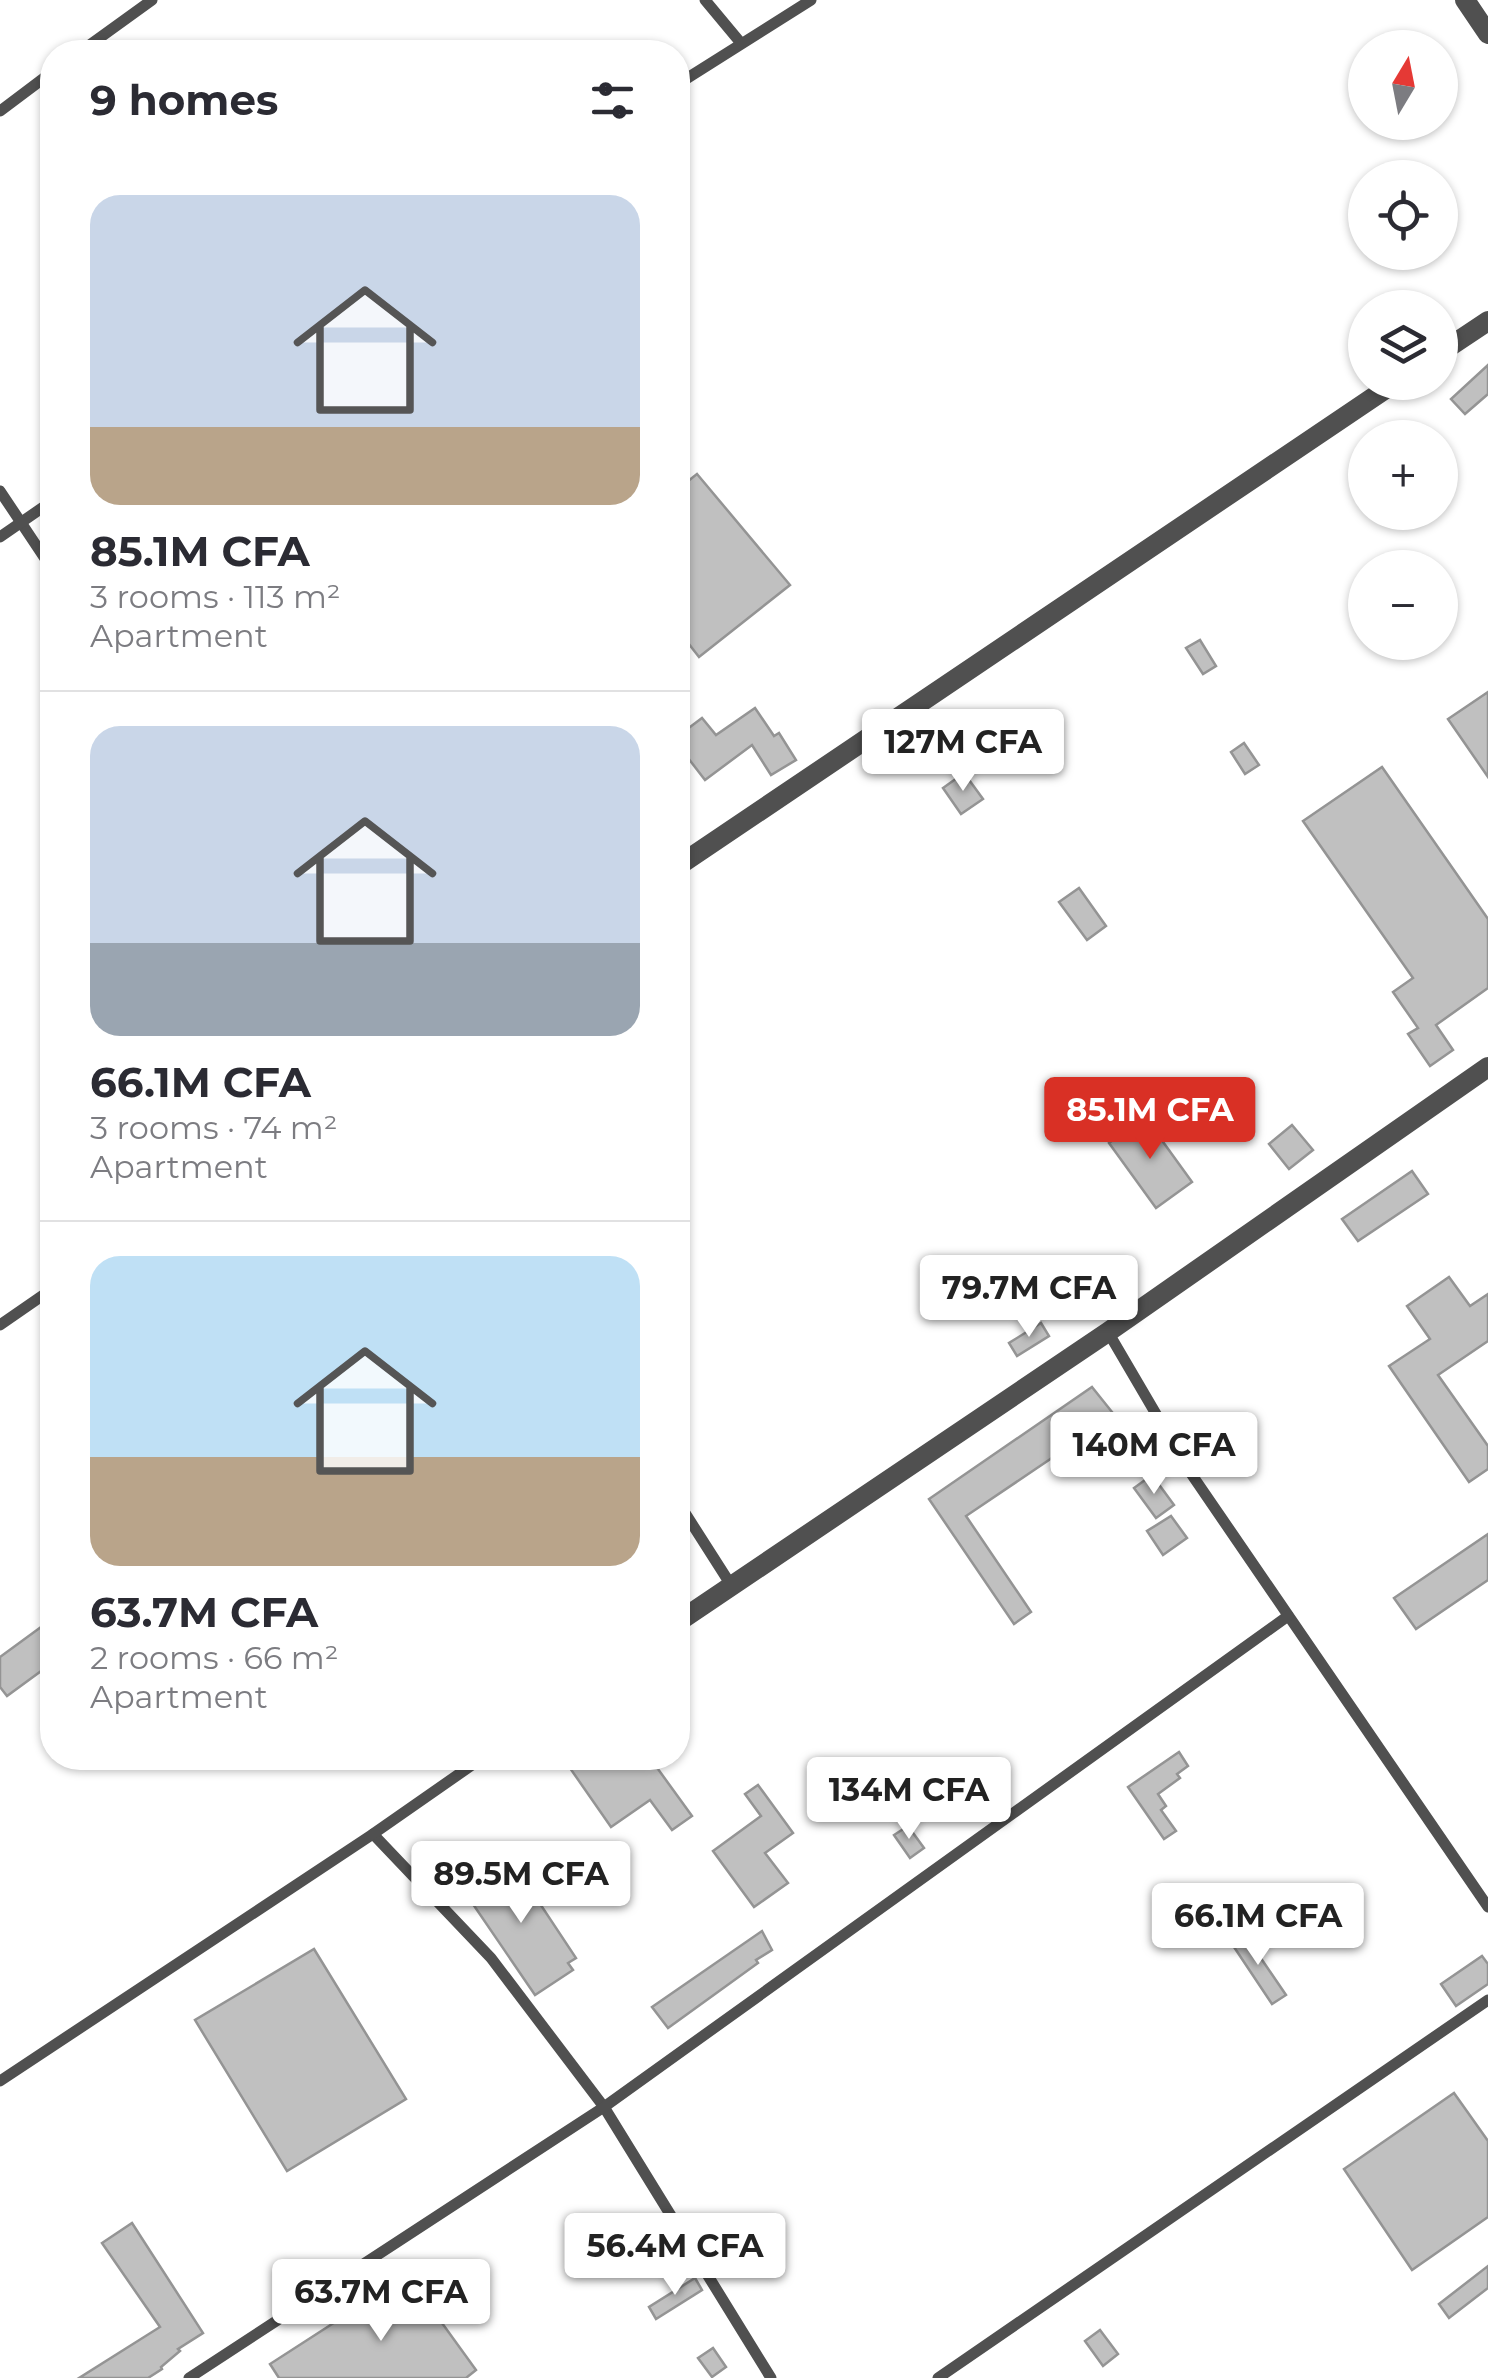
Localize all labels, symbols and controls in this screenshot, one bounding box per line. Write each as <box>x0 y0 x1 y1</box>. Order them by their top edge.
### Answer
north arrow <box>1348 30 1458 140</box>
map controls <box>1348 30 1458 660</box>
icon: filters <box>585 73 640 128</box>
text: 9 homes <box>90 74 278 126</box>
button: locate <box>1348 160 1458 270</box>
icon: home <box>275 260 455 440</box>
button: layers <box>1348 290 1458 400</box>
button: + <box>1348 420 1458 530</box>
text: 85.1M CFA <box>90 525 310 577</box>
button: − <box>1348 550 1458 660</box>
text: 3 rooms · 113 m² <box>90 577 341 616</box>
text: Apartment <box>90 616 268 655</box>
pin: 127M CFA <box>860 709 1066 794</box>
text: 127M CFA <box>884 722 1042 761</box>
icon: home <box>275 791 455 971</box>
text: 66.1M CFA <box>90 1056 311 1108</box>
pin: 85.1M CFA <box>1036 1077 1264 1162</box>
text: 85.1M CFA <box>1066 1090 1234 1129</box>
text: 3 rooms · 74 m² <box>90 1108 337 1147</box>
text: Apartment <box>90 1147 268 1186</box>
pin: 79.7M CFA <box>915 1255 1143 1340</box>
text: 79.7M CFA <box>942 1268 1116 1307</box>
icon: home <box>275 1321 455 1501</box>
pin: 140M CFA <box>1051 1412 1257 1497</box>
text: 140M CFA <box>1072 1425 1236 1464</box>
text: 63.7M CFA <box>90 1586 318 1638</box>
text: 2 rooms · 66 m² <box>90 1638 339 1677</box>
text: Apartment <box>90 1677 268 1716</box>
pin: 134M CFA <box>806 1757 1012 1842</box>
text: 134M CFA <box>829 1770 989 1809</box>
pin: 89.5M CFA <box>407 1841 635 1926</box>
text: 89.5M CFA <box>433 1854 609 1893</box>
pin: 66.1M CFA <box>1144 1883 1372 1968</box>
text: 66.1M CFA <box>1174 1896 1342 1935</box>
pin: 56.4M CFA <box>561 2213 789 2298</box>
text: 56.4M CFA <box>587 2226 764 2265</box>
pin: 63.7M CFA <box>267 2259 495 2344</box>
text: 63.7M CFA <box>294 2272 468 2311</box>

